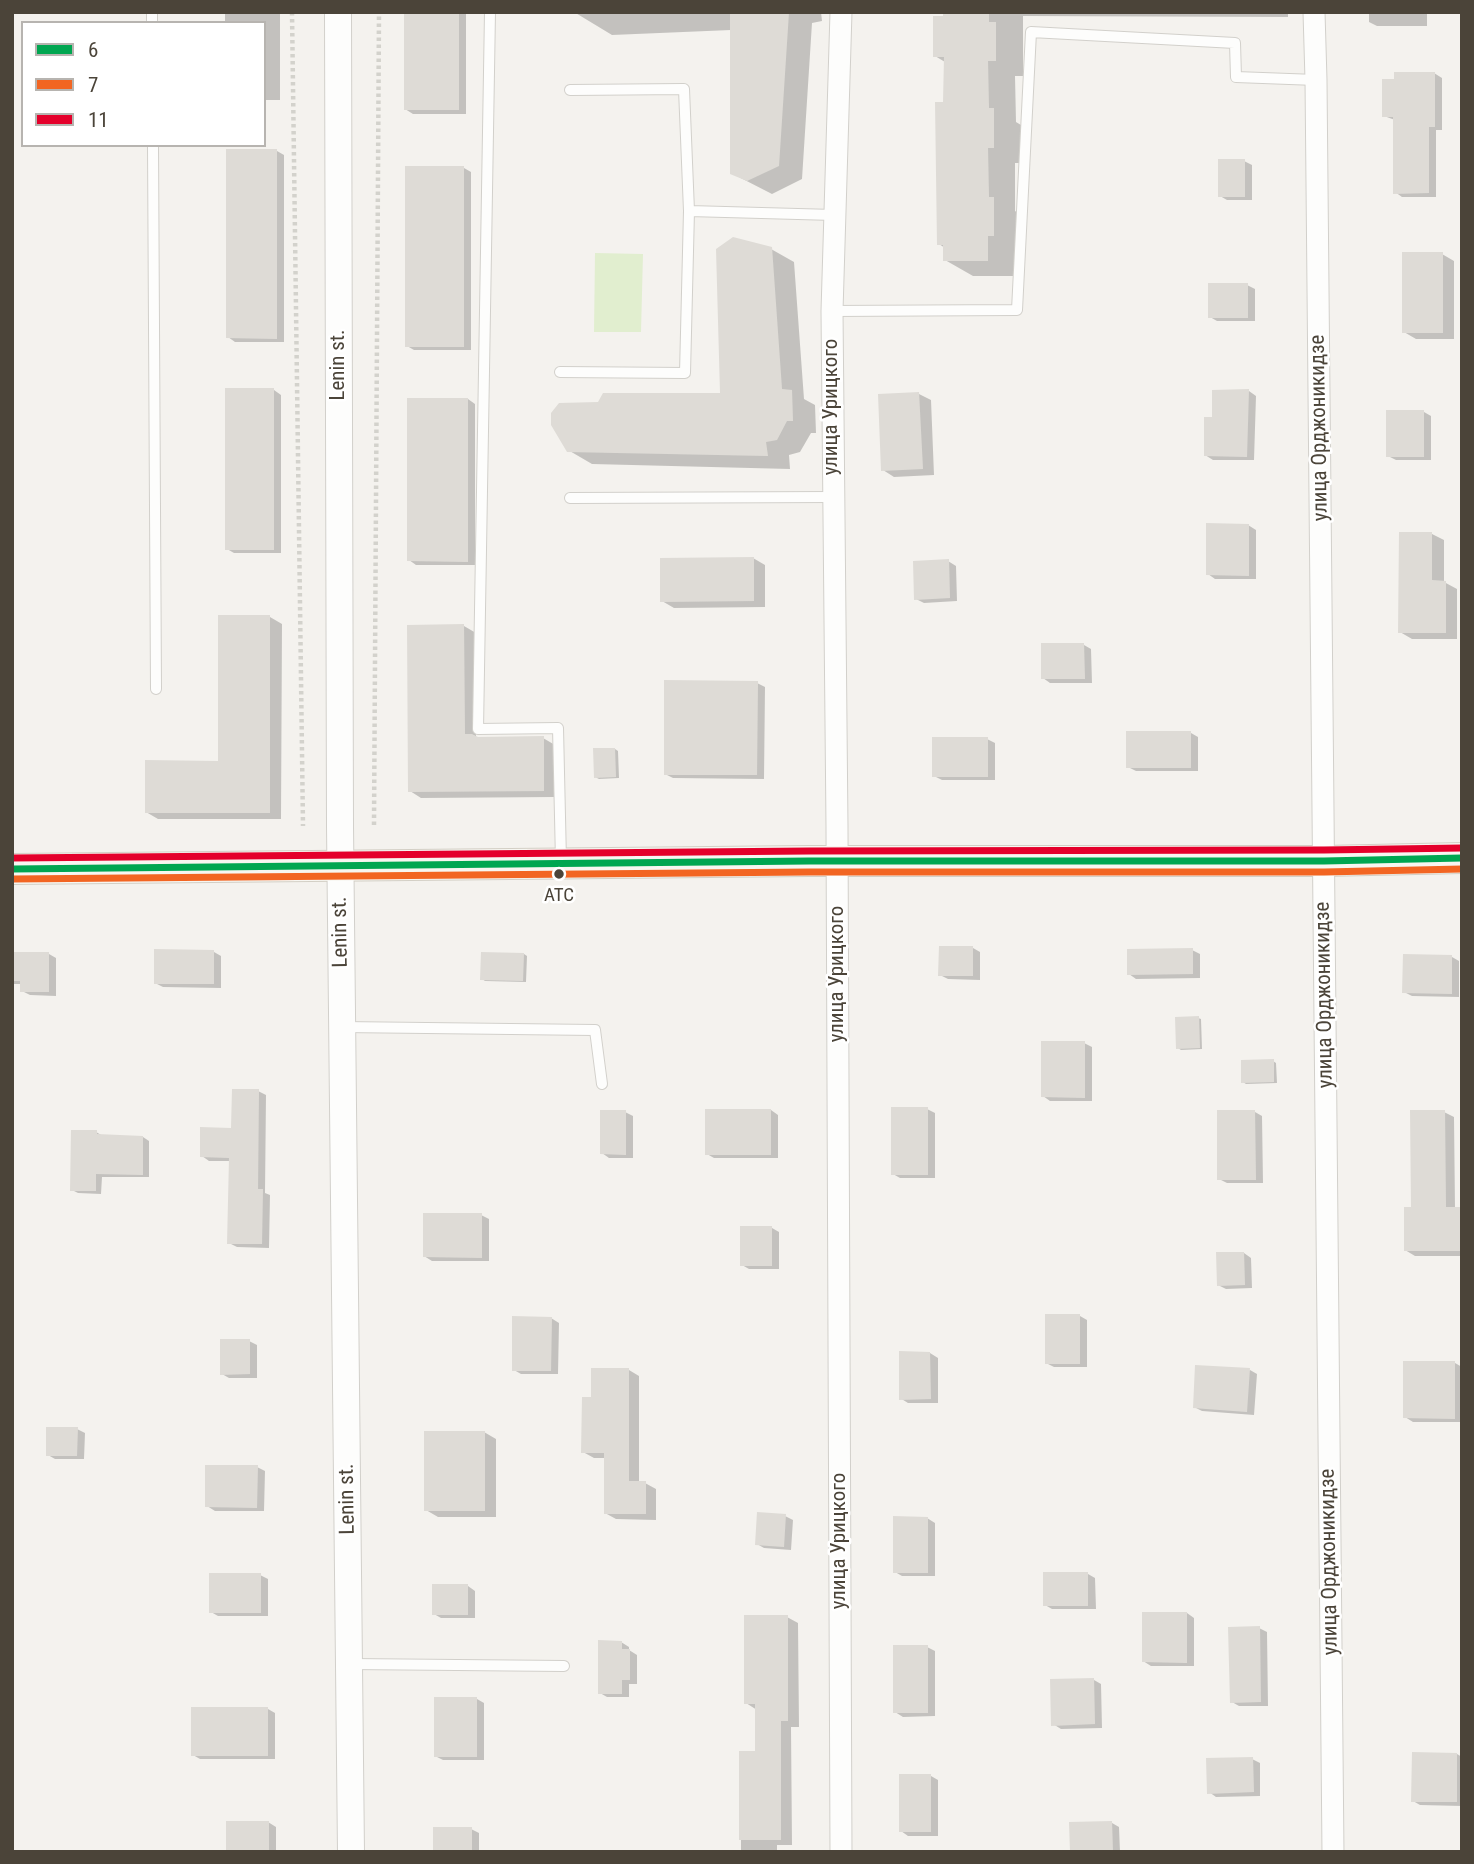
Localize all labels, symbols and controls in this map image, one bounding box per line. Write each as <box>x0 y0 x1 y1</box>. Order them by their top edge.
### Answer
legend <box>21 21 266 147</box>
text: 6 <box>88 38 98 62</box>
text: 7 <box>88 73 98 97</box>
text: 11 <box>88 108 109 132</box>
street label: Lenin st. <box>326 329 352 401</box>
street label: улица Орджоникидзе <box>1306 335 1334 521</box>
street label: улица Урицкого <box>819 339 845 475</box>
marker: АТС <box>552 867 566 881</box>
place label: АТС <box>544 885 574 907</box>
street label: Lenin st. <box>328 896 354 968</box>
street label: улица Орджоникидзе <box>1311 902 1339 1088</box>
street label: улица Урицкого <box>825 906 851 1042</box>
street label: Lenin st. <box>335 1463 361 1535</box>
street label: улица Орджоникидзе <box>1316 1469 1344 1655</box>
street label: улица Урицкого <box>827 1473 853 1609</box>

